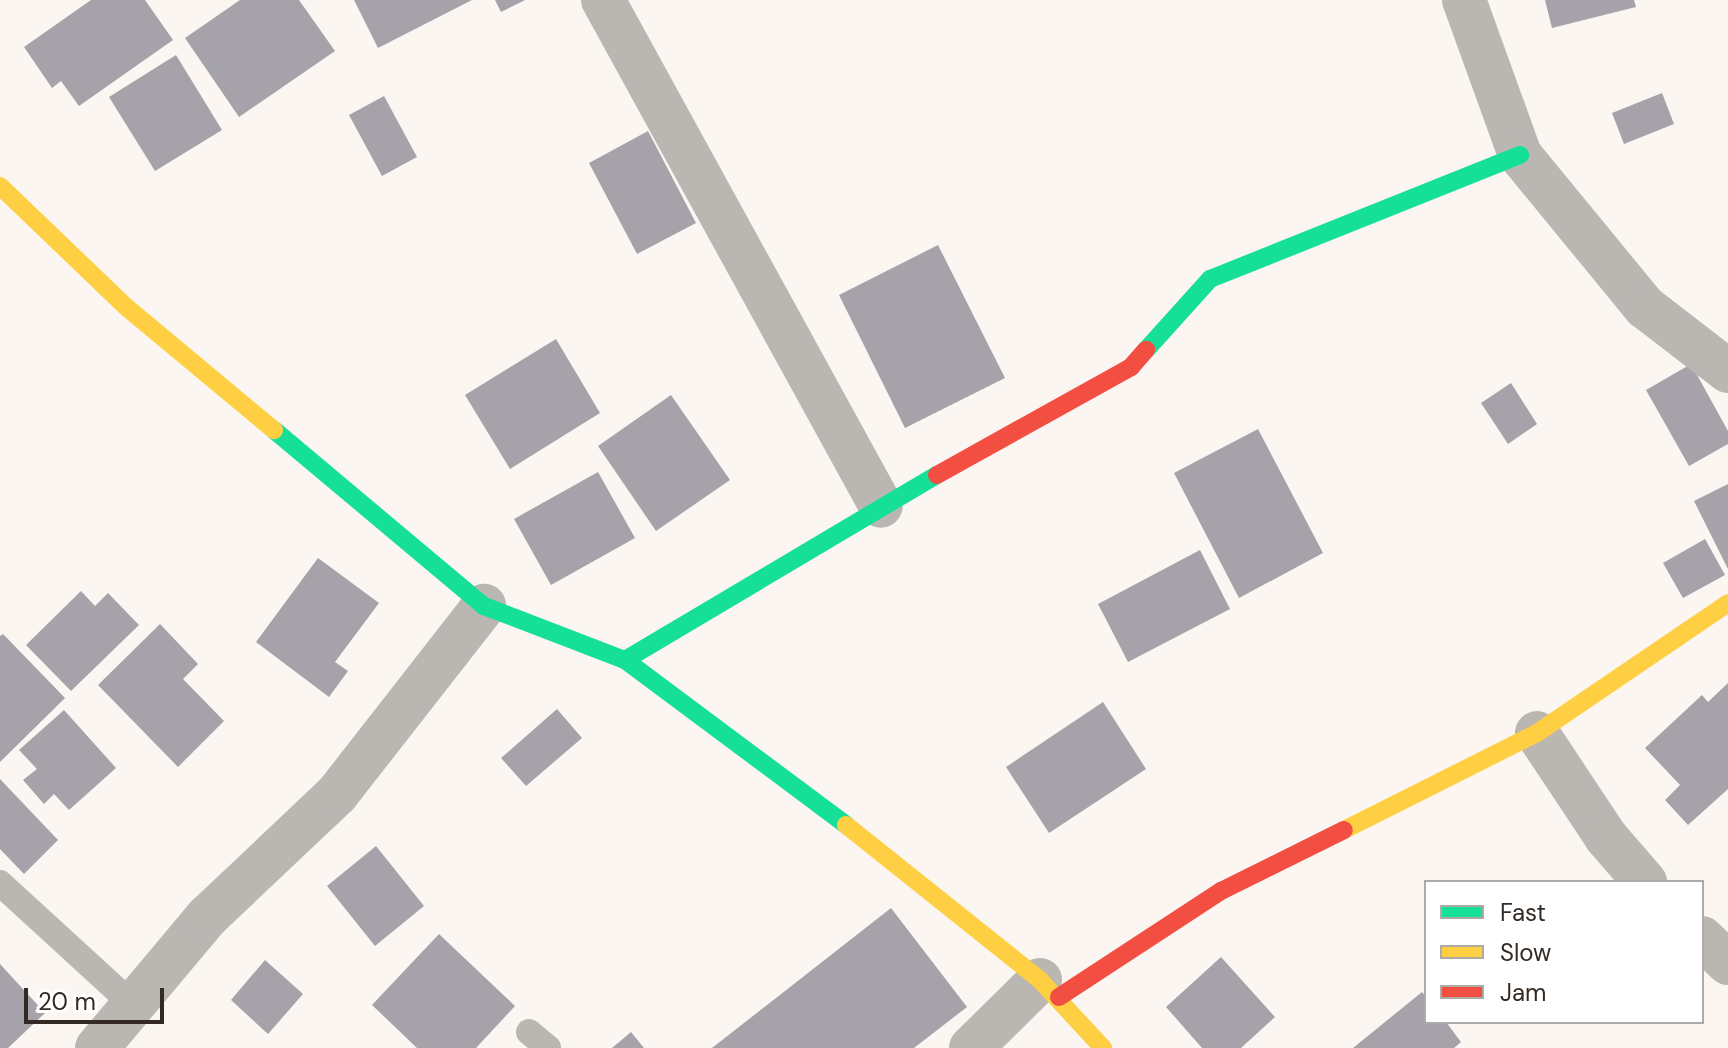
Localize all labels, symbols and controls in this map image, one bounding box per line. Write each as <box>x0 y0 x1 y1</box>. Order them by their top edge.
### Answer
legend <box>1424 880 1704 1024</box>
text: Fast <box>1500 897 1546 928</box>
text: Slow <box>1500 937 1551 968</box>
scale bar <box>28 972 168 1022</box>
text: Jam <box>1500 977 1546 1008</box>
text: 20 m <box>38 986 96 1017</box>

